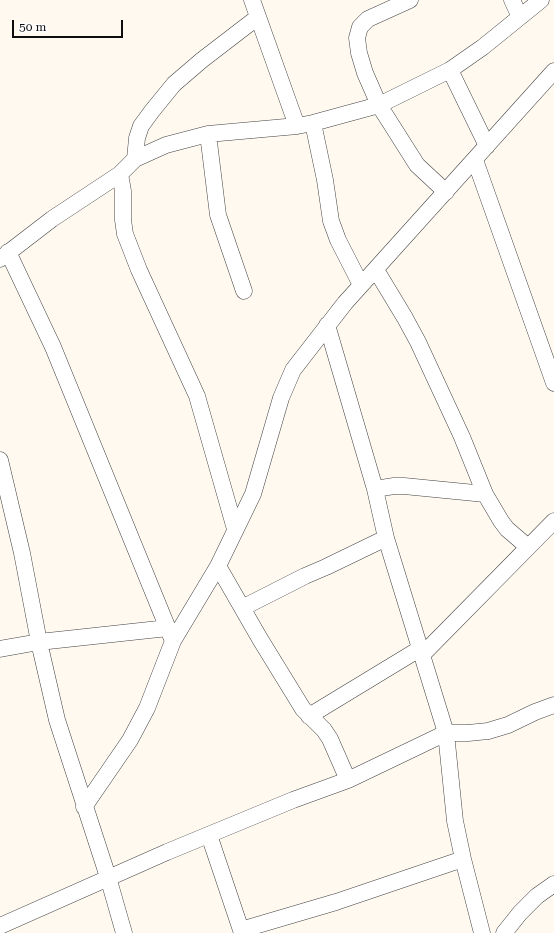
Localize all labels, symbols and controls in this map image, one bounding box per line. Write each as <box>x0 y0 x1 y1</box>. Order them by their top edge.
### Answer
scale bar <box>14 12 125 38</box>
text: 50 m <box>19 20 46 34</box>

